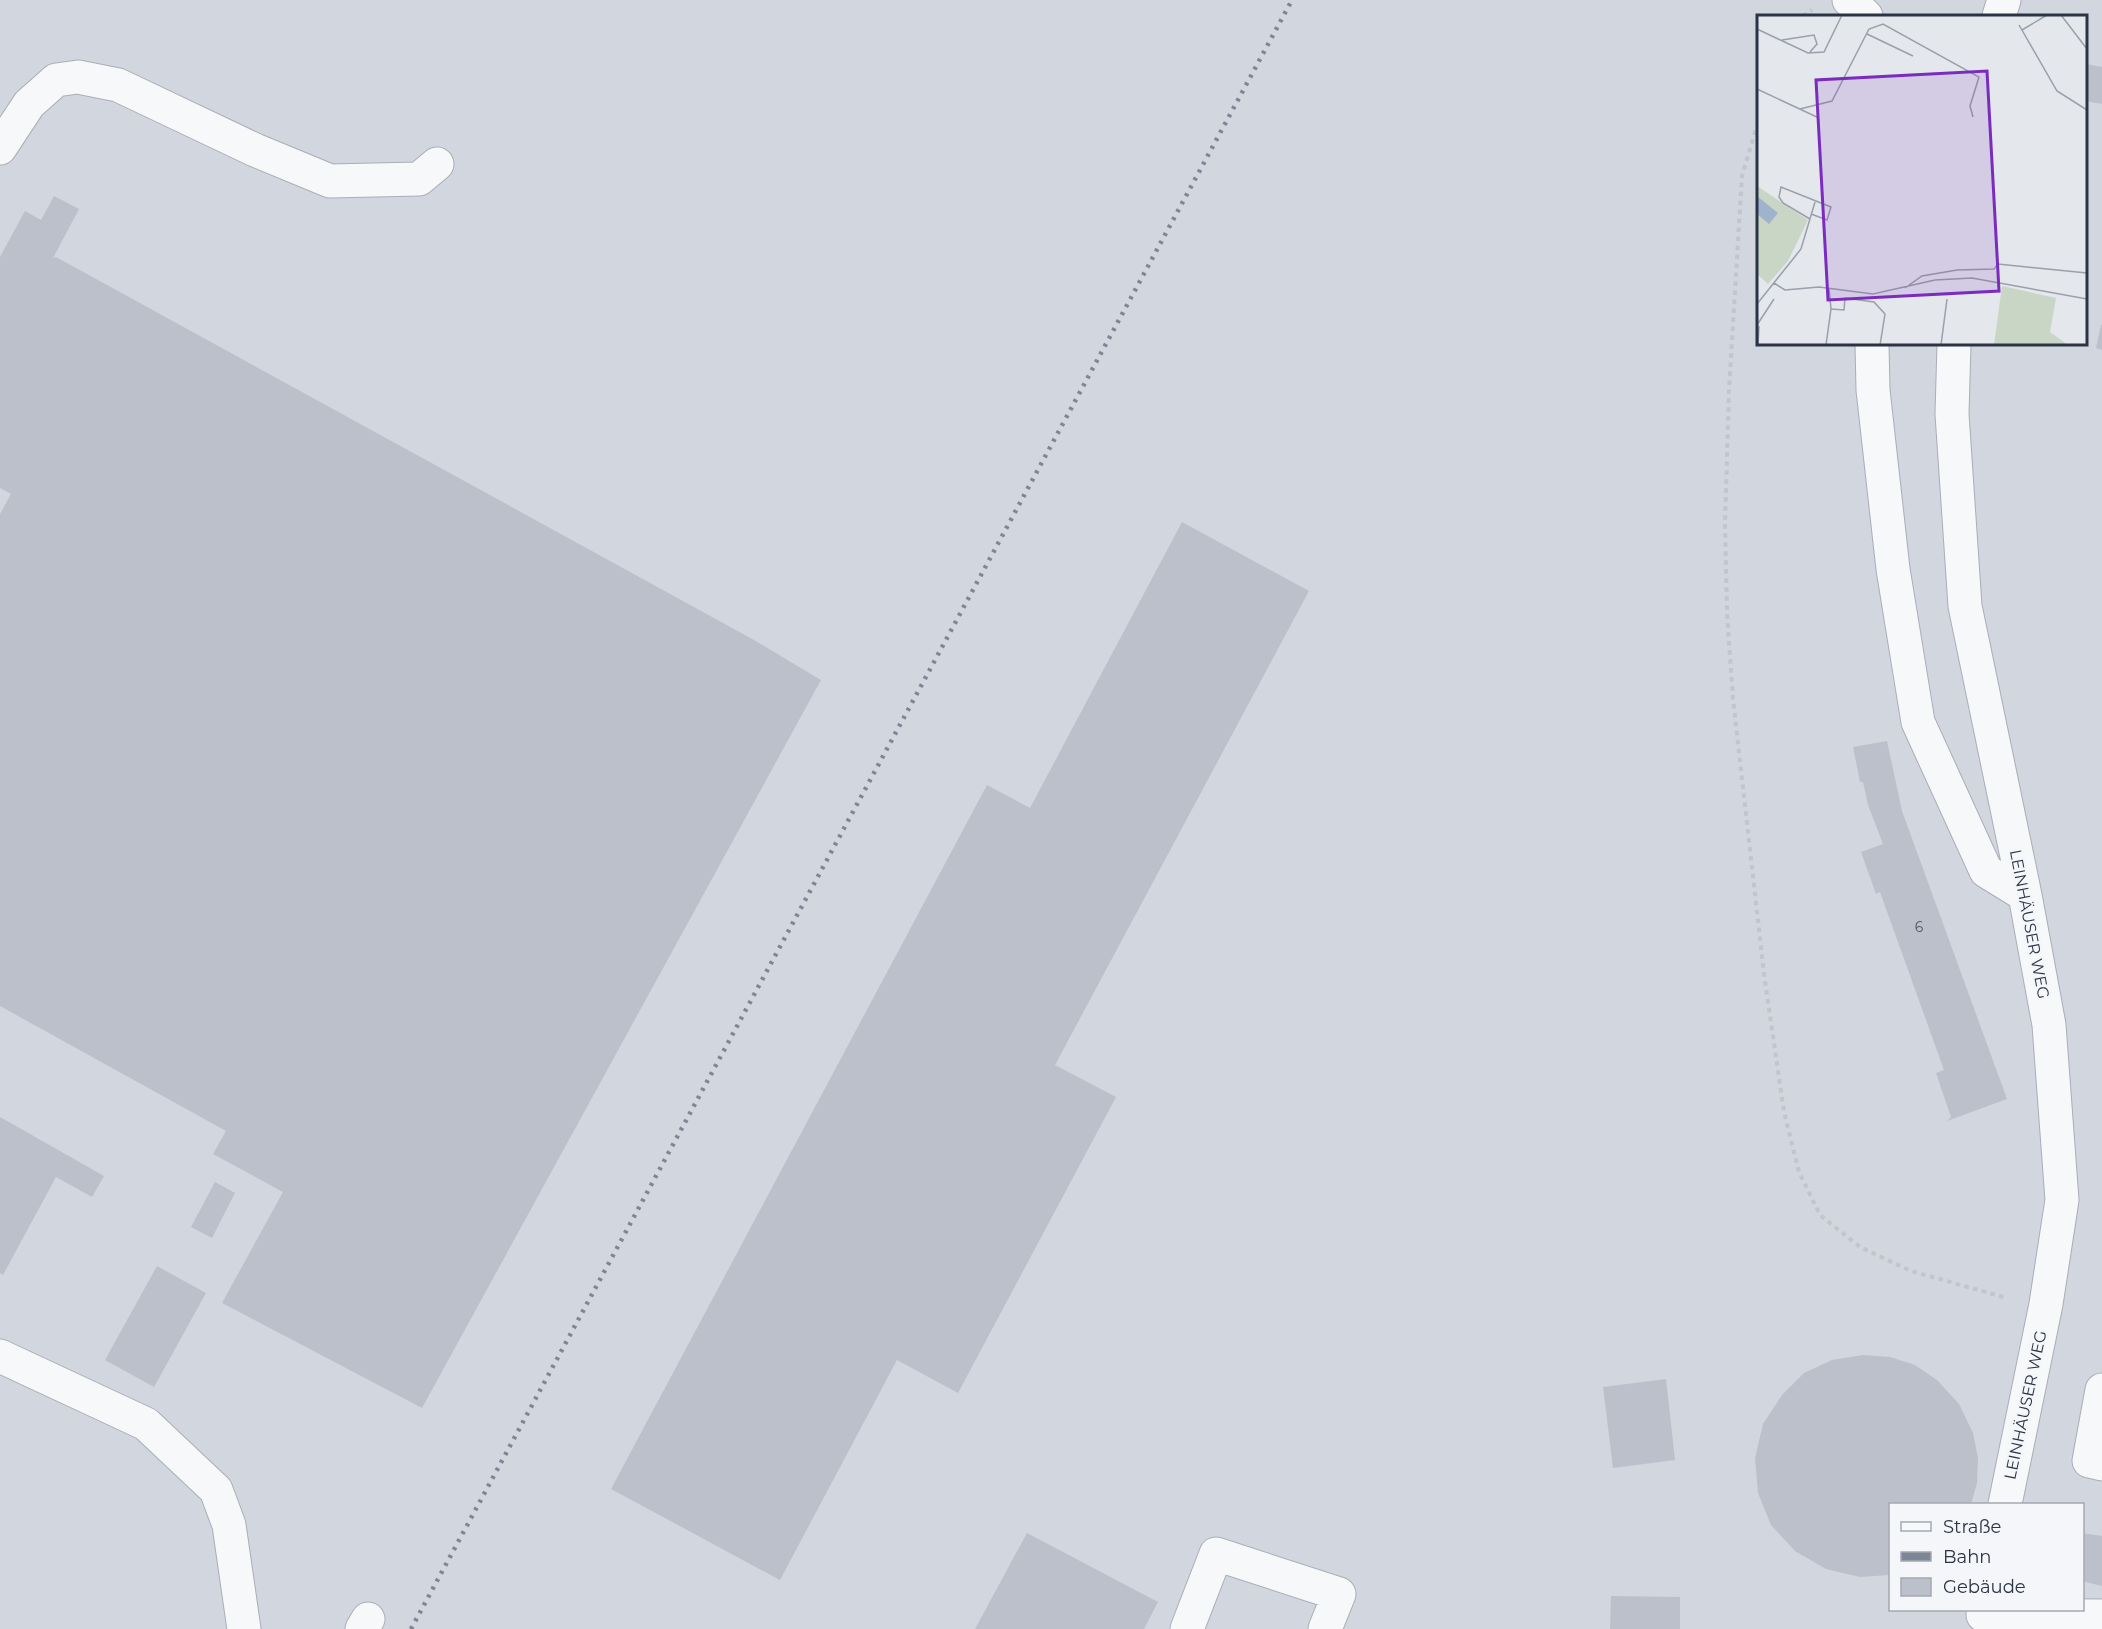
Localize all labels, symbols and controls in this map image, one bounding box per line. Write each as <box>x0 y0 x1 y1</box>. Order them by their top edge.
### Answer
inset map <box>1757 15 2087 345</box>
street label: LEINHÄUSER WEG <box>2006 848 2054 1000</box>
house number: 6 <box>1915 918 1924 936</box>
street label: LEINHÄUSER WEG <box>1999 1329 2051 1481</box>
legend <box>1889 1503 2084 1611</box>
text: Straße <box>1943 1516 2002 1538</box>
text: Bahn <box>1943 1546 1992 1568</box>
text: Gebäude <box>1943 1576 2026 1598</box>

